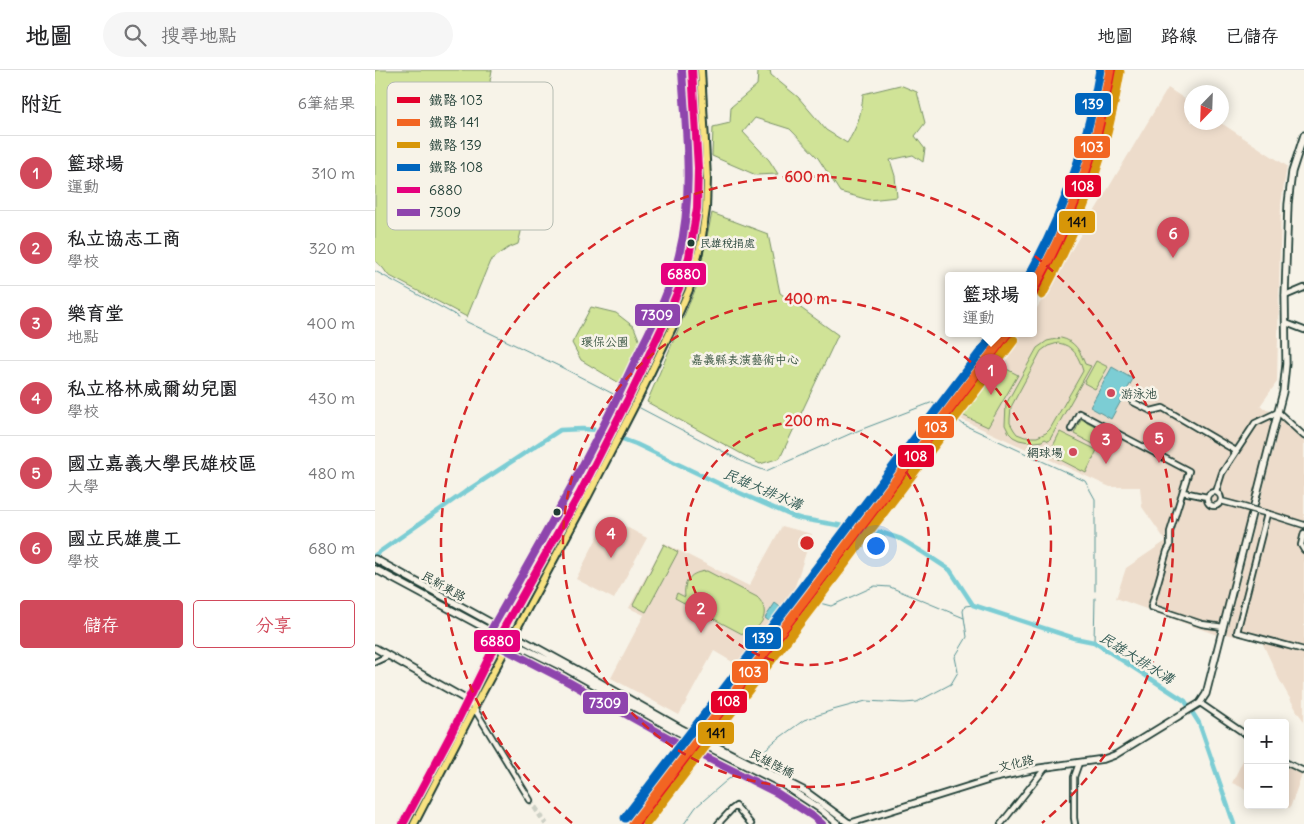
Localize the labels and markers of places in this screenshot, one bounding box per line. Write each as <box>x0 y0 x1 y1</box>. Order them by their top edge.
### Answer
pin: 6 <box>1157 217 1189 258</box>
place label: 民雄稅捐處 <box>700 236 755 250</box>
marker: 民雄稅捐處 <box>686 238 696 248</box>
pin: 1 <box>975 354 1007 395</box>
place label: 游泳池 <box>1121 386 1157 401</box>
marker: 游泳池 <box>1105 387 1117 399</box>
pin: 5 <box>1143 422 1175 463</box>
pin: 3 <box>1090 423 1122 464</box>
place label: 網球場 <box>1027 445 1063 460</box>
marker: 網球場 <box>1067 446 1079 458</box>
unlabelled marker <box>552 507 562 517</box>
pin: 4 <box>595 517 627 558</box>
centre of rings <box>798 534 816 552</box>
pin: 2 <box>685 592 717 633</box>

